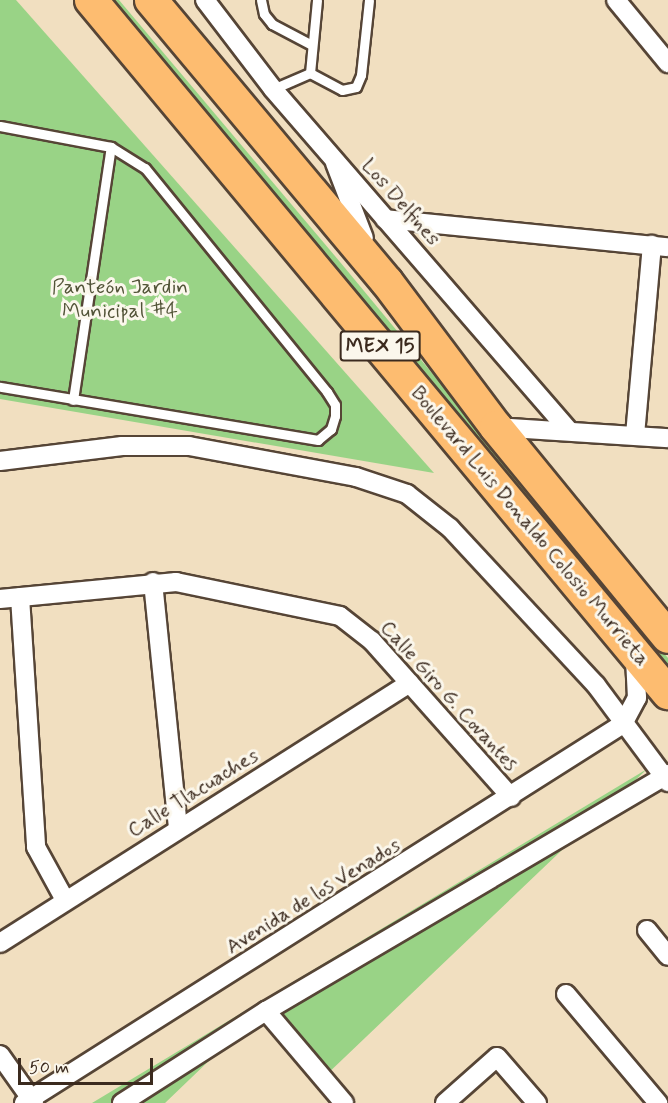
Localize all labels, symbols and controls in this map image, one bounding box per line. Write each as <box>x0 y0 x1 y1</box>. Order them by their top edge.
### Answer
street label: Los Delfines <box>357 154 445 250</box>
park label: Panteón Jardin Municipal #4 <box>52 274 188 324</box>
road number: MEX 15 <box>340 329 421 363</box>
street label: Boulevard Luis Donaldo Colosio Murrieta <box>407 383 653 669</box>
street label: Calle Giro G. Covantes <box>375 615 523 777</box>
street label: Calle Tlacuaches <box>124 743 262 843</box>
street label: Avenida de los Venados <box>220 831 406 961</box>
scale bar <box>21 1046 156 1084</box>
text: 50 m <box>29 1056 69 1080</box>

